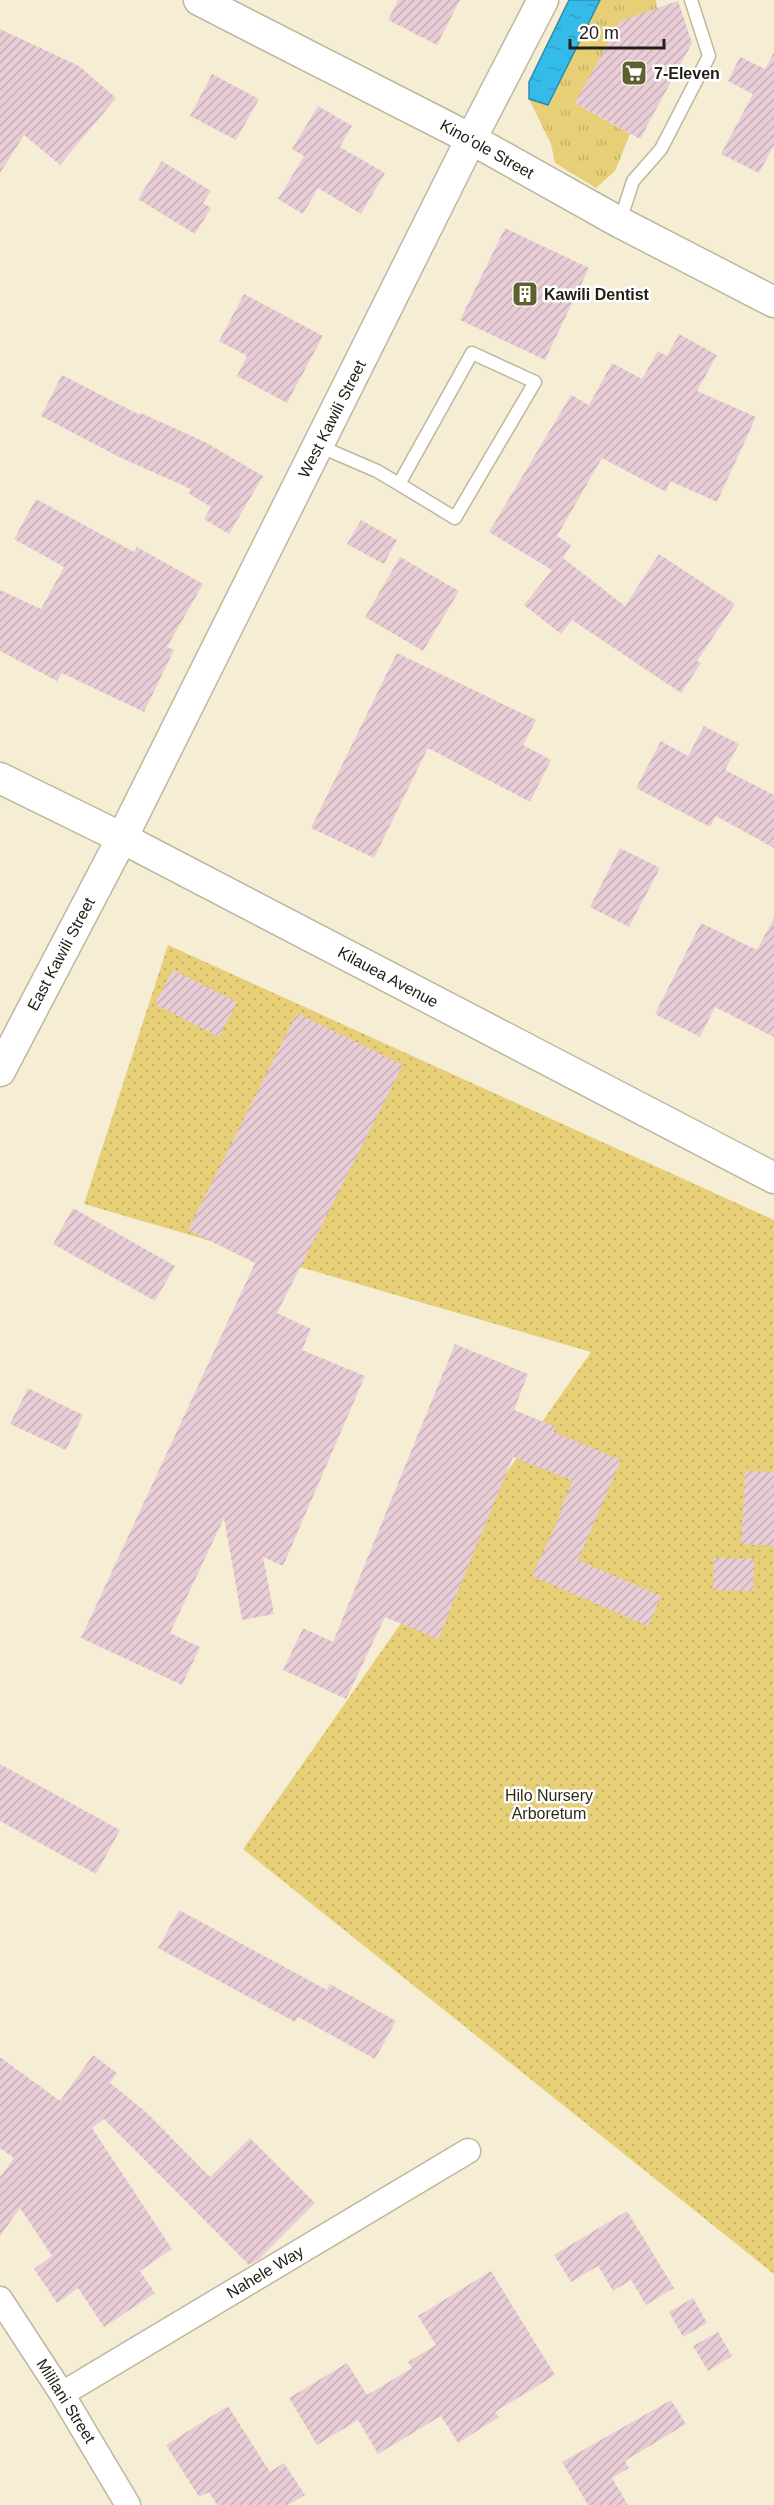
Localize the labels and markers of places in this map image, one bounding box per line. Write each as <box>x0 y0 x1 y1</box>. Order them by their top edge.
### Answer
supermarket icon: 7-Eleven <box>619 58 649 88</box>
place label: 7-Eleven <box>654 65 720 82</box>
building icon: Kawili Dentist <box>510 279 540 309</box>
place label: Kawili Dentist <box>544 286 650 303</box>

